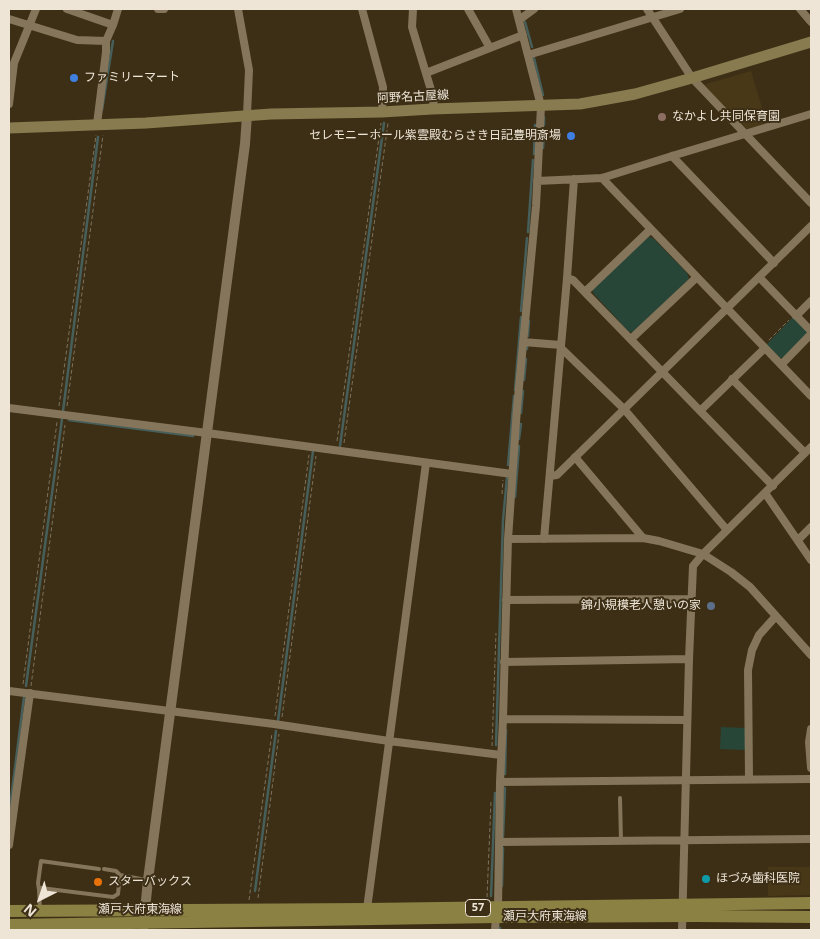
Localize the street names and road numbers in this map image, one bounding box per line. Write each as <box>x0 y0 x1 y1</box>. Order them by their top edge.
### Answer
street label: 阿野名古屋線 <box>377 88 449 106</box>
road number: 57 <box>466 900 490 916</box>
street label: 瀬戸大府東海線 <box>98 903 182 917</box>
street label: 瀬戸大府東海線 <box>503 910 587 924</box>

